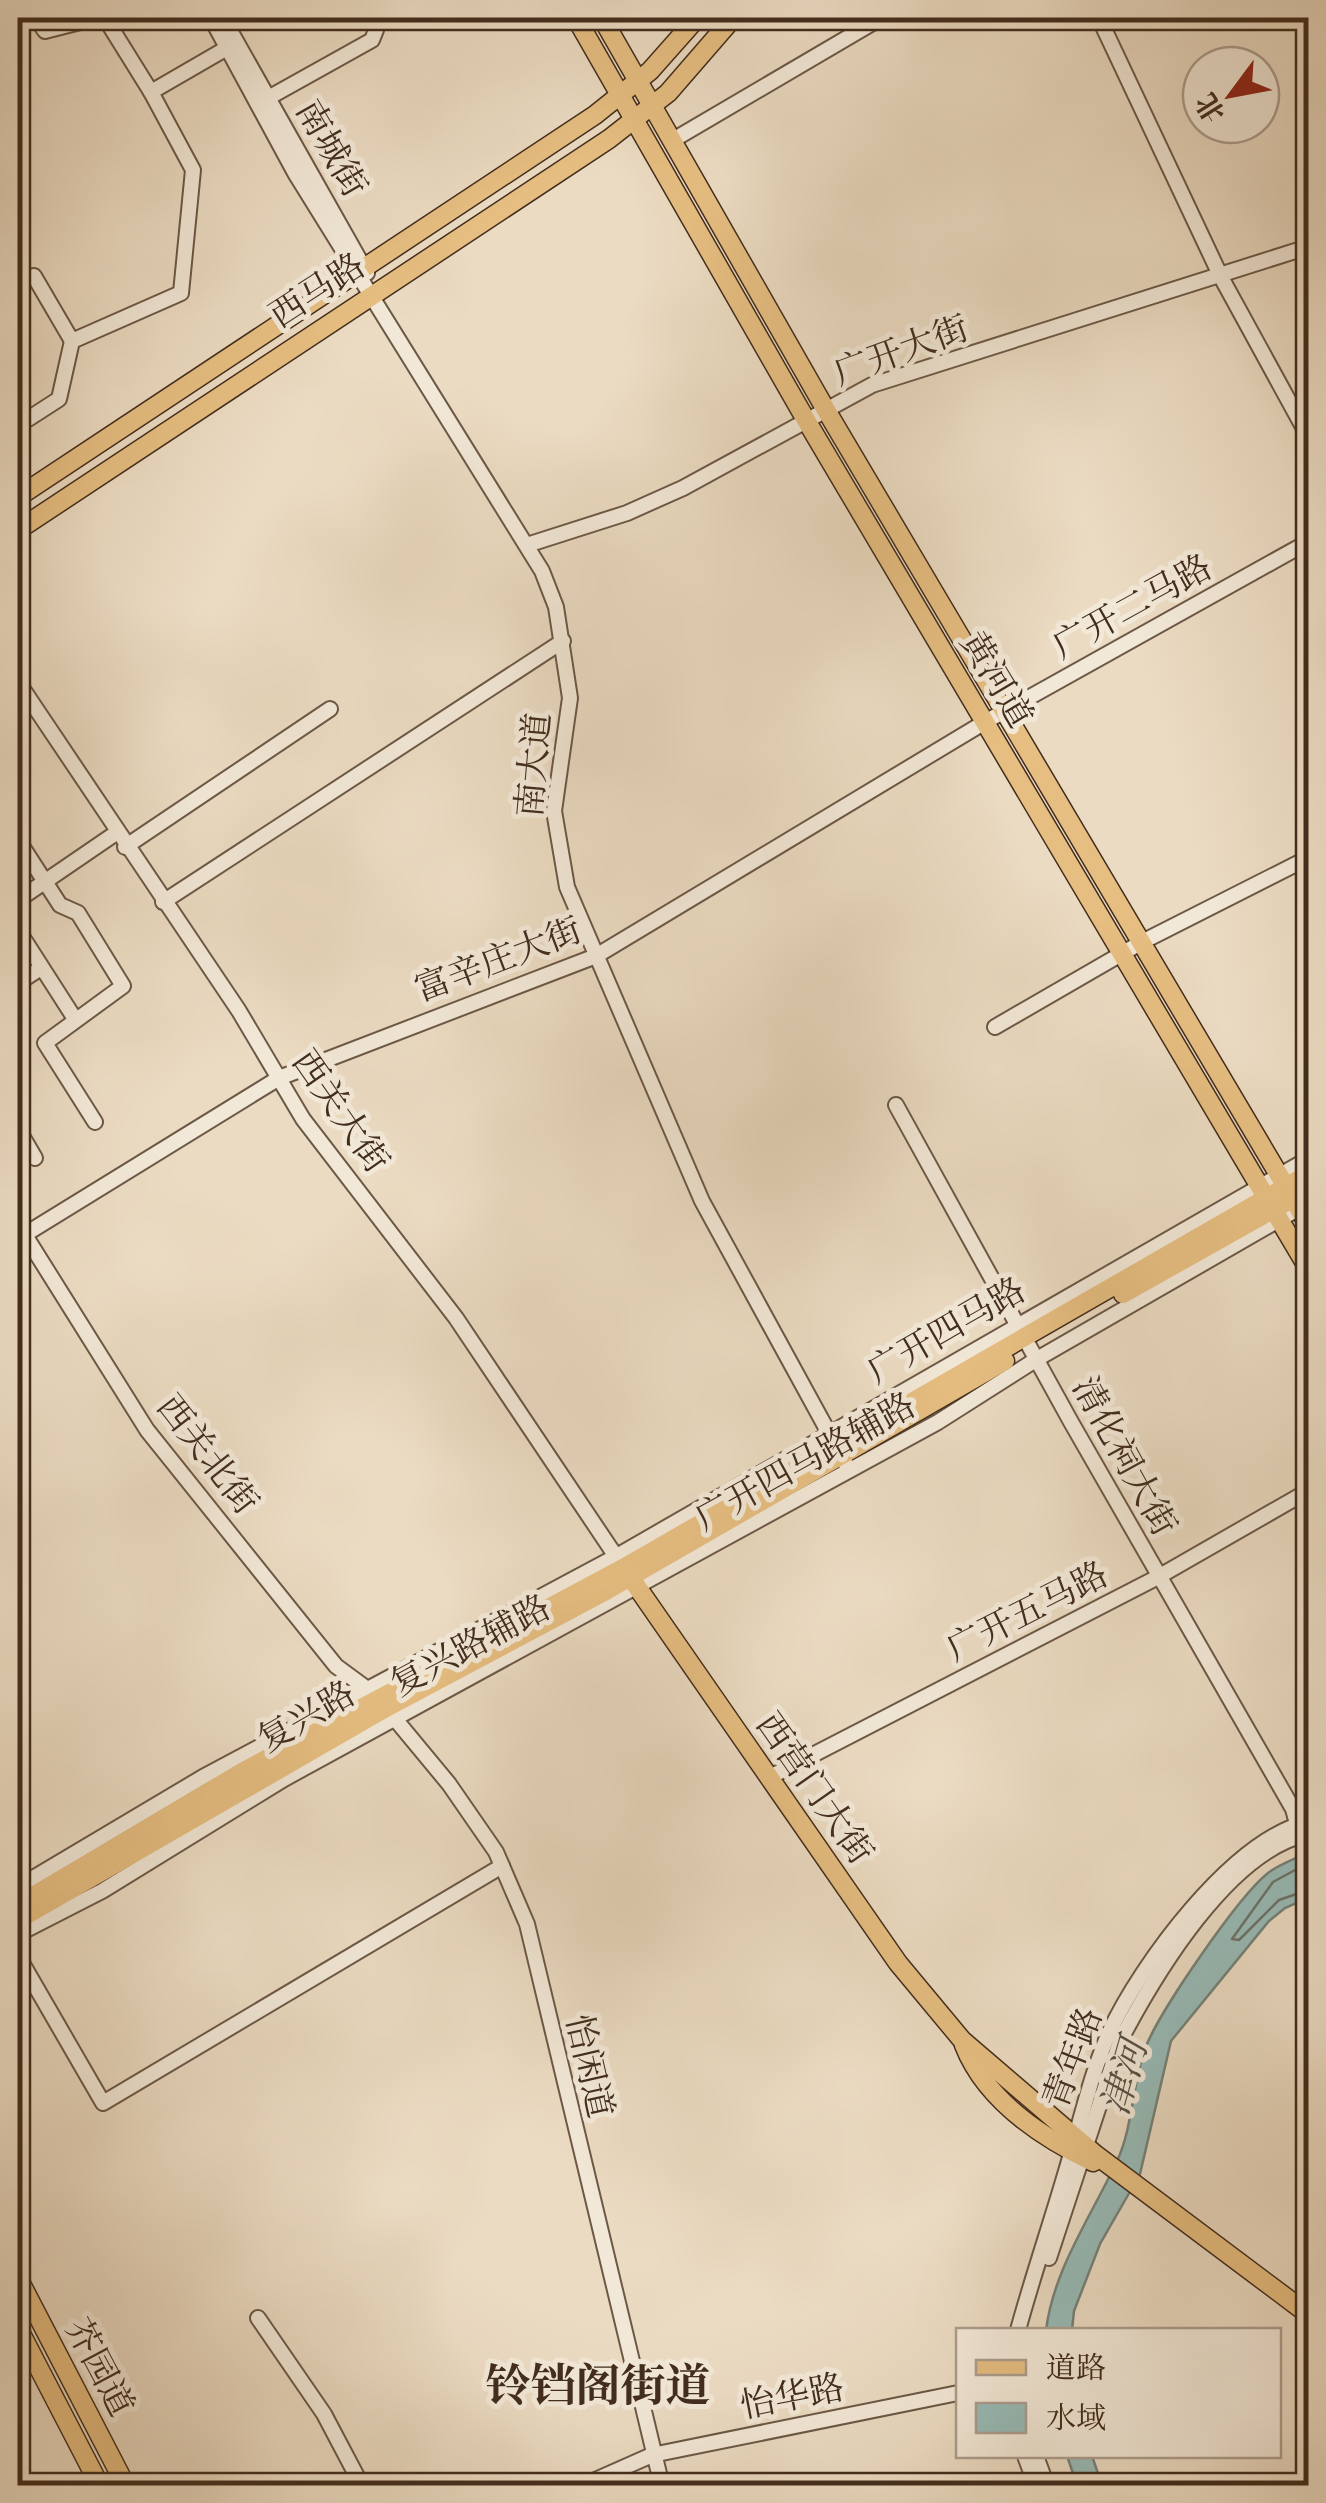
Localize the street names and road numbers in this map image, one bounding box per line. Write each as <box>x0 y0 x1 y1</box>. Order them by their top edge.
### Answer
street label: 南城街 <box>287 91 378 204</box>
street label: 西马路 <box>260 242 373 337</box>
street label: 广开大街 <box>827 304 974 395</box>
street label: 广开二马路 <box>1044 543 1219 668</box>
street label: 黄河道 <box>951 622 1044 735</box>
street label: 南大道 <box>506 711 559 819</box>
street label: 富辛庄大街 <box>408 906 588 1011</box>
street label: 西关大街 <box>283 1040 400 1181</box>
street label: 广开四马路 <box>859 1266 1033 1393</box>
street label: 清化祠大街 <box>1063 1368 1188 1543</box>
street label: 广开四马路辅路 <box>687 1381 923 1540</box>
street label: 西关北街 <box>148 1385 269 1523</box>
street label: 广开五马路 <box>939 1551 1115 1670</box>
street label: 复兴路辅路 <box>382 1584 558 1706</box>
street label: 复兴路 <box>249 1670 362 1761</box>
street label: 西营门大街 <box>747 1703 884 1872</box>
street label: 青年路 <box>1032 2001 1111 2115</box>
street label: 怡闲道 <box>557 2010 624 2122</box>
street label: 芥园道 <box>56 2310 145 2424</box>
street label: 怡华路 <box>736 2363 848 2428</box>

